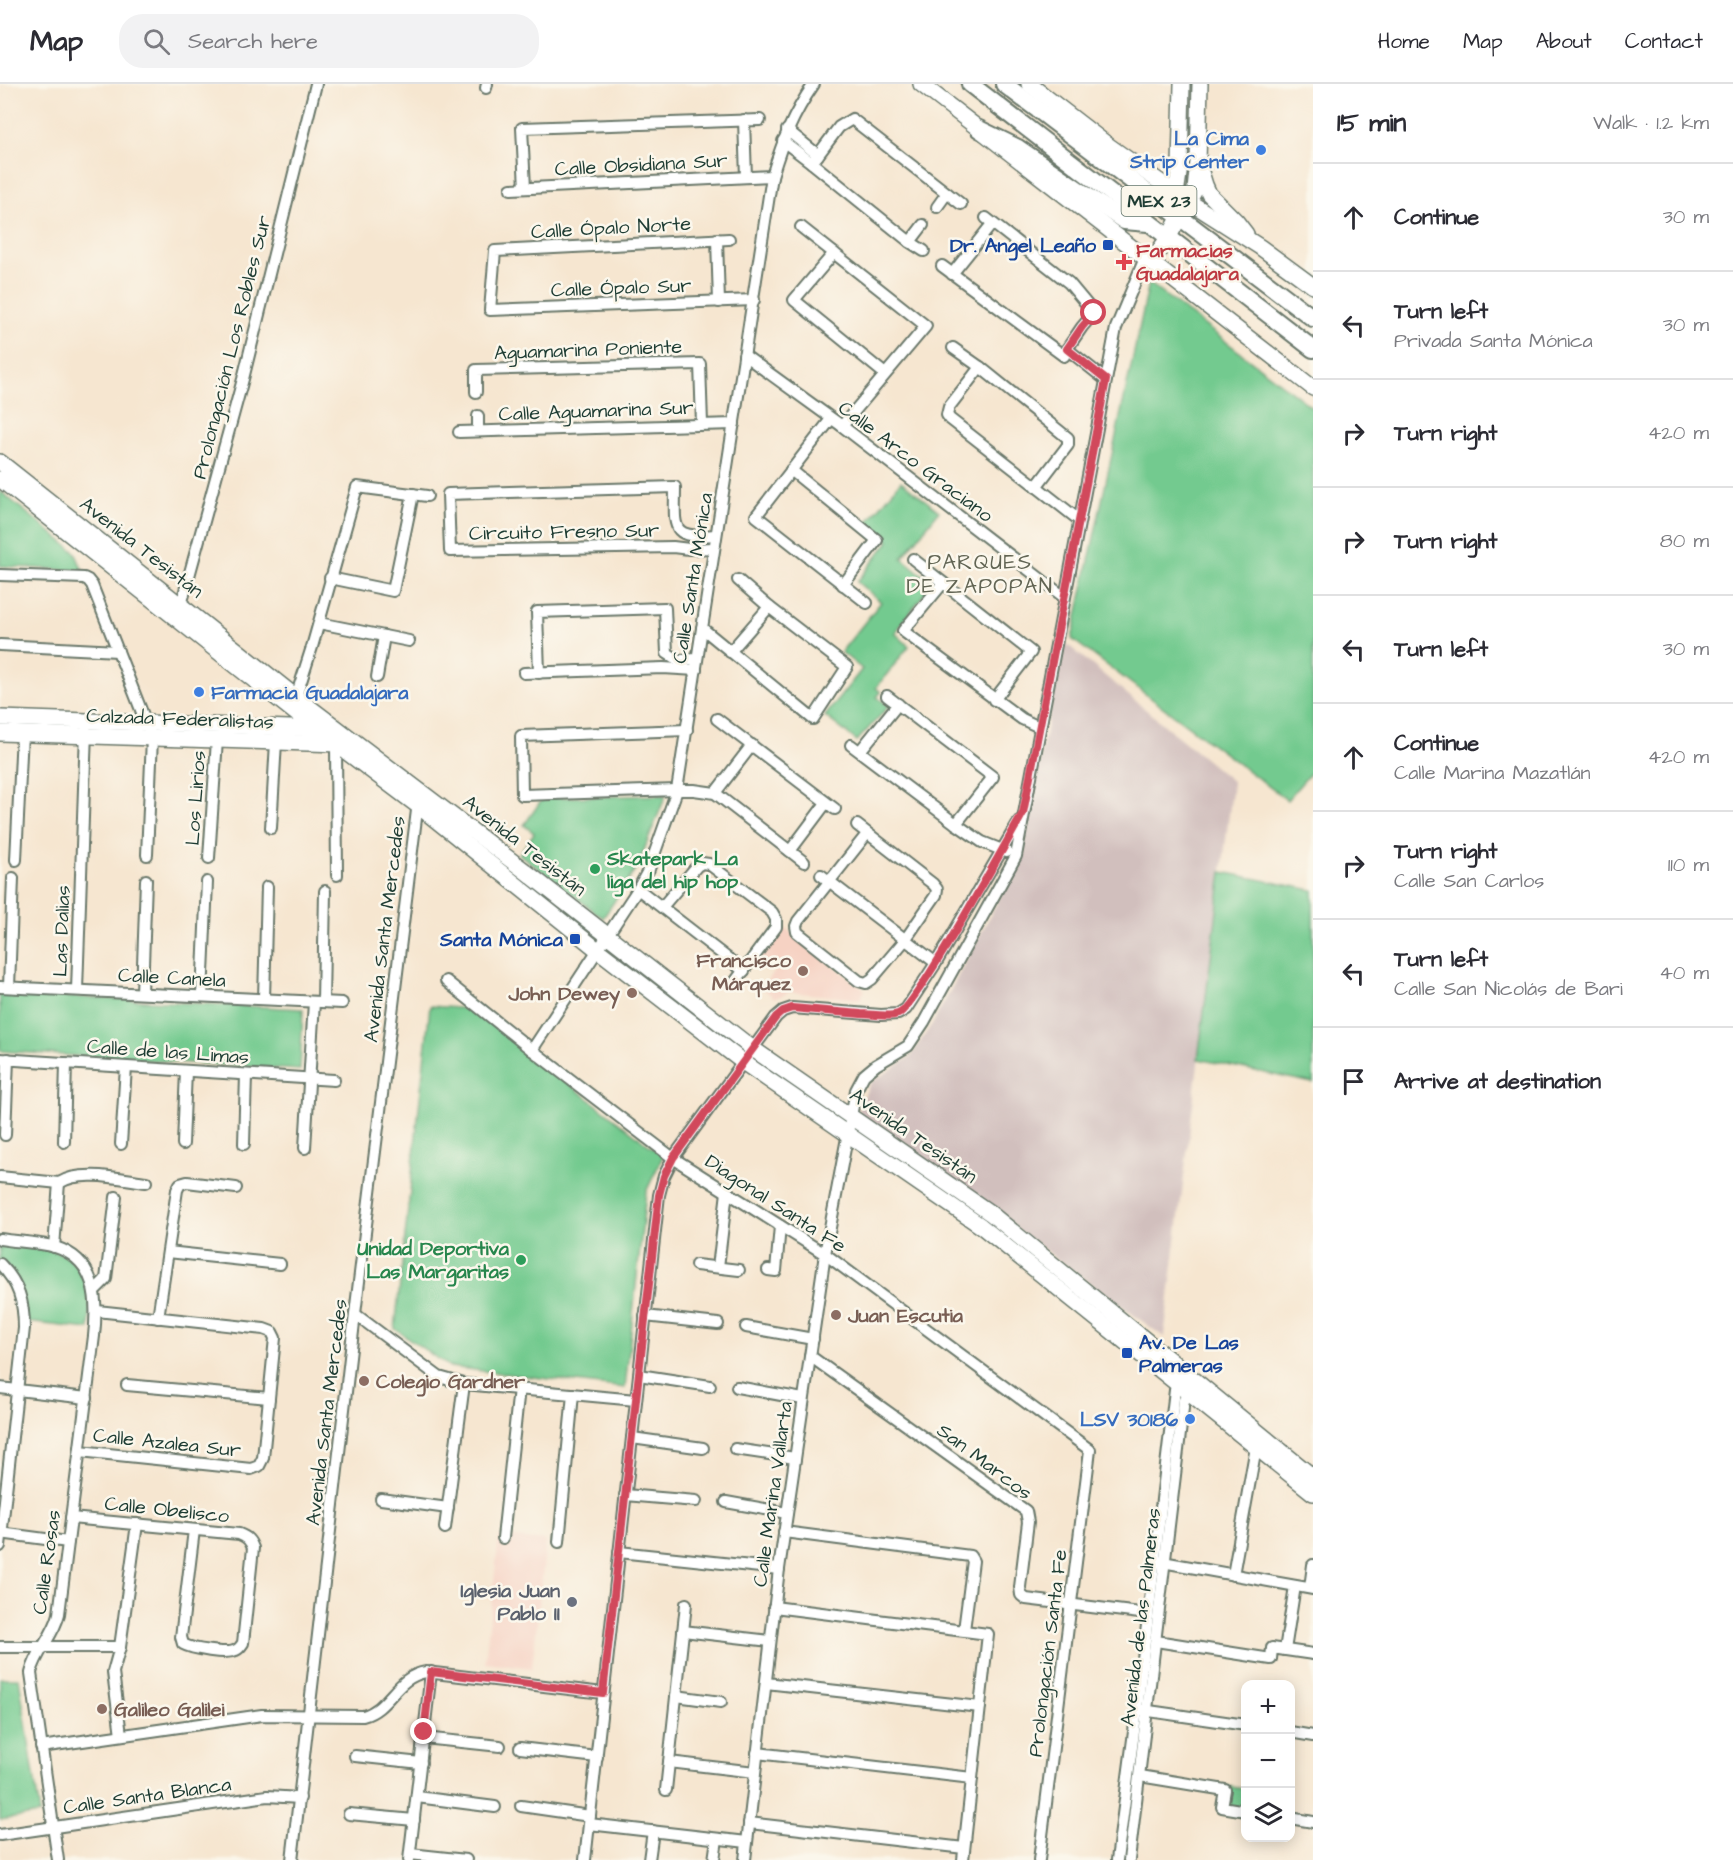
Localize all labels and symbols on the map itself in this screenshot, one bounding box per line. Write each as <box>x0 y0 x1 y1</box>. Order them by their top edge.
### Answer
place label: La Cima Strip Center <box>1129 125 1250 176</box>
marker: La Cima Strip Center <box>1254 143 1268 157</box>
street label: Calle Obsidiana Sur <box>554 146 728 184</box>
road number: MEX 23 <box>1122 186 1196 216</box>
street label: Calle Ópalo Norte <box>530 210 692 246</box>
street label: Prolongación Los Robles Sur <box>186 212 279 482</box>
place label: Dr. Angel Leaño <box>950 232 1097 261</box>
place label: Farmacias Guadalajara <box>1136 237 1240 288</box>
marker: Dr. Angel Leaño <box>1101 238 1115 252</box>
marker: Farmacias Guadalajara <box>1117 255 1131 269</box>
street label: Calle Ópalo Sur <box>550 272 692 304</box>
route start <box>1080 299 1106 325</box>
street label: Aguamarina Poniente <box>494 333 683 368</box>
street label: Calle Aguamarina Sur <box>498 394 694 429</box>
street label: Calle Arco Graciano <box>832 394 999 529</box>
street label: Avenida Tesistán <box>74 491 209 605</box>
street label: Calle Santa Mónica <box>666 491 720 665</box>
street label: Circuito Fresno Sur <box>469 516 659 548</box>
district label: PARQUES DE ZAPOPAN <box>907 548 1053 601</box>
place label: Farmacia Guadalajara <box>211 679 409 707</box>
marker: Farmacia Guadalajara <box>192 685 206 699</box>
street label: Calzada Federalistas <box>86 702 274 736</box>
street label: Los Lirios <box>179 750 213 847</box>
street label: Avenida Tesistán <box>457 789 592 903</box>
street label: Avenida Santa Mercedes <box>357 814 413 1044</box>
place label: Skatepark La liga del hip hop <box>606 845 739 897</box>
marker: Skatepark La liga del hip hop <box>588 862 602 876</box>
street label: Las Dalias <box>46 885 78 977</box>
place label: Santa Mónica <box>439 926 564 954</box>
marker: Santa Mónica <box>568 932 582 946</box>
place label: Francisco Márquez <box>696 947 792 998</box>
street label: Calle Canela <box>117 961 227 995</box>
marker: Francisco Márquez <box>796 964 810 978</box>
place label: John Dewey <box>507 980 620 1009</box>
marker: John Dewey <box>625 986 639 1000</box>
street label: Calle de las Limas <box>86 1032 250 1072</box>
street label: Avenida Tesistán <box>844 1081 983 1190</box>
street label: Diagonal Santa Fe <box>699 1148 852 1261</box>
place label: Unidad Deportiva Las Margaritas <box>357 1235 510 1287</box>
marker: Unidad Deportiva Las Margaritas <box>514 1253 528 1267</box>
street label: Avenida Santa Mercedes <box>299 1297 355 1527</box>
place label: Juan Escutia <box>847 1302 964 1330</box>
marker: Juan Escutia <box>829 1308 843 1322</box>
place label: Av. De Las Palmeras <box>1139 1329 1239 1380</box>
marker: Av. De Las Palmeras <box>1120 1346 1134 1360</box>
place label: Colegio Gardner <box>376 1368 526 1397</box>
marker: Colegio Gardner <box>357 1374 371 1388</box>
street label: Calle Marina Vallarta <box>746 1400 800 1589</box>
place label: LSV 30186 <box>1080 1406 1178 1434</box>
marker: LSV 30186 <box>1183 1412 1197 1426</box>
street label: San Marcos <box>931 1417 1038 1507</box>
street label: Calle Azalea Sur <box>92 1421 242 1465</box>
street label: Calle Obelisco <box>103 1490 231 1530</box>
street label: Avenida de las Palmeras <box>1114 1506 1168 1728</box>
street label: Calle Rosas <box>26 1508 68 1616</box>
street label: Prolongación Santa Fe <box>1021 1548 1076 1759</box>
place label: Iglesia Juan Pablo II <box>461 1577 560 1628</box>
marker: Iglesia Juan Pablo II <box>565 1595 579 1609</box>
place label: Galileo Galilei <box>114 1696 226 1724</box>
marker: Galileo Galilei <box>95 1702 109 1716</box>
route end <box>410 1718 436 1744</box>
street label: Calle Santa Blanca <box>61 1770 233 1822</box>

